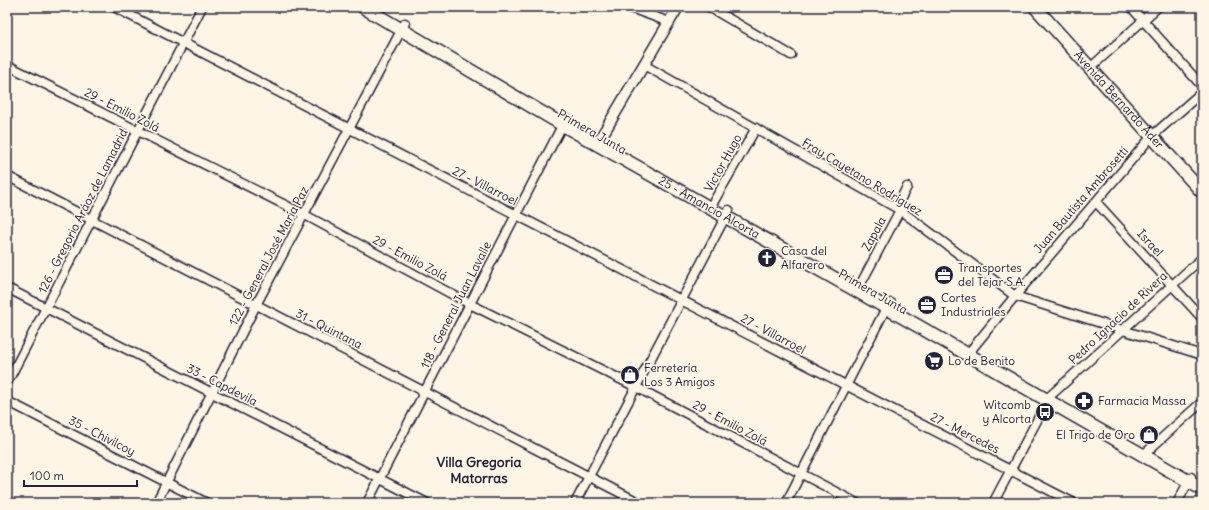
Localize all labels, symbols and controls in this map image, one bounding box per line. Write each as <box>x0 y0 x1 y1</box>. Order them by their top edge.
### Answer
street label: Avenida Bernardo Ader <box>1071 47 1167 152</box>
street label: 29 - Emilio Zolá <box>82 84 162 135</box>
street label: Primera Junta <box>555 106 630 157</box>
street label: 126 - Gregorio Aráoz de Lamadrid <box>34 126 131 296</box>
street label: Victor Hugo <box>701 131 745 194</box>
street label: Fray Cayetano Rodríguez <box>799 135 925 219</box>
street label: Juan Bautista Ambrosetti <box>1030 143 1131 256</box>
street label: 27 - Villarroel <box>450 163 520 208</box>
street label: 25 - Amancio Alcorta <box>656 173 763 242</box>
street label: 122 - General José María Paz <box>225 183 312 328</box>
street label: Zapala <box>858 214 889 253</box>
street label: Israel <box>1134 226 1166 259</box>
street label: 29 - Emilio Zolá <box>370 232 450 284</box>
street label: 118 - General Juan Lavalle <box>417 239 494 371</box>
place label: Casa del Alfarero <box>781 243 827 272</box>
church icon: Casa del Alfarero <box>756 247 778 269</box>
place label: Transportes del Tejar S.A. <box>958 260 1026 289</box>
office icon: Transportes del Tejar S.A. <box>933 264 955 286</box>
street label: Primera Junta <box>836 266 911 317</box>
street label: Pedro Ignacio de Rivera <box>1065 268 1170 367</box>
place label: Cortes Industriales <box>941 290 1006 319</box>
office icon: Cortes Industriales <box>916 294 938 316</box>
street label: 31 - Quintana <box>293 305 365 352</box>
street label: 27 - Villarroel <box>738 310 808 357</box>
supermarket icon: Lo de Benito <box>923 350 945 372</box>
place label: Lo de Benito <box>948 353 1015 368</box>
street label: 33 - Capdevila <box>184 360 260 409</box>
place label: Ferretería Los 3 Amigos <box>644 360 715 389</box>
shop icon: Ferretería Los 3 Amigos <box>619 364 641 386</box>
pharmacy icon: Farmacia Massa <box>1073 390 1095 412</box>
place label: Farmacia Massa <box>1098 393 1186 408</box>
street label: 29 - Emilio Zolá <box>690 397 770 449</box>
place label: Witcomb y Alcorta <box>982 397 1031 426</box>
bus stop icon: Witcomb y Alcorta <box>1034 401 1056 423</box>
street label: 27 - Mercedes <box>928 409 1002 456</box>
street label: 35 - Chivilcoy <box>66 412 138 459</box>
shop icon: El Trigo de Oro <box>1138 424 1160 446</box>
place label: El Trigo de Oro <box>1056 427 1135 442</box>
district label: Villa Gregoria Matorras <box>437 453 521 487</box>
scale bar <box>24 462 137 488</box>
text: 100 m <box>30 468 64 483</box>

